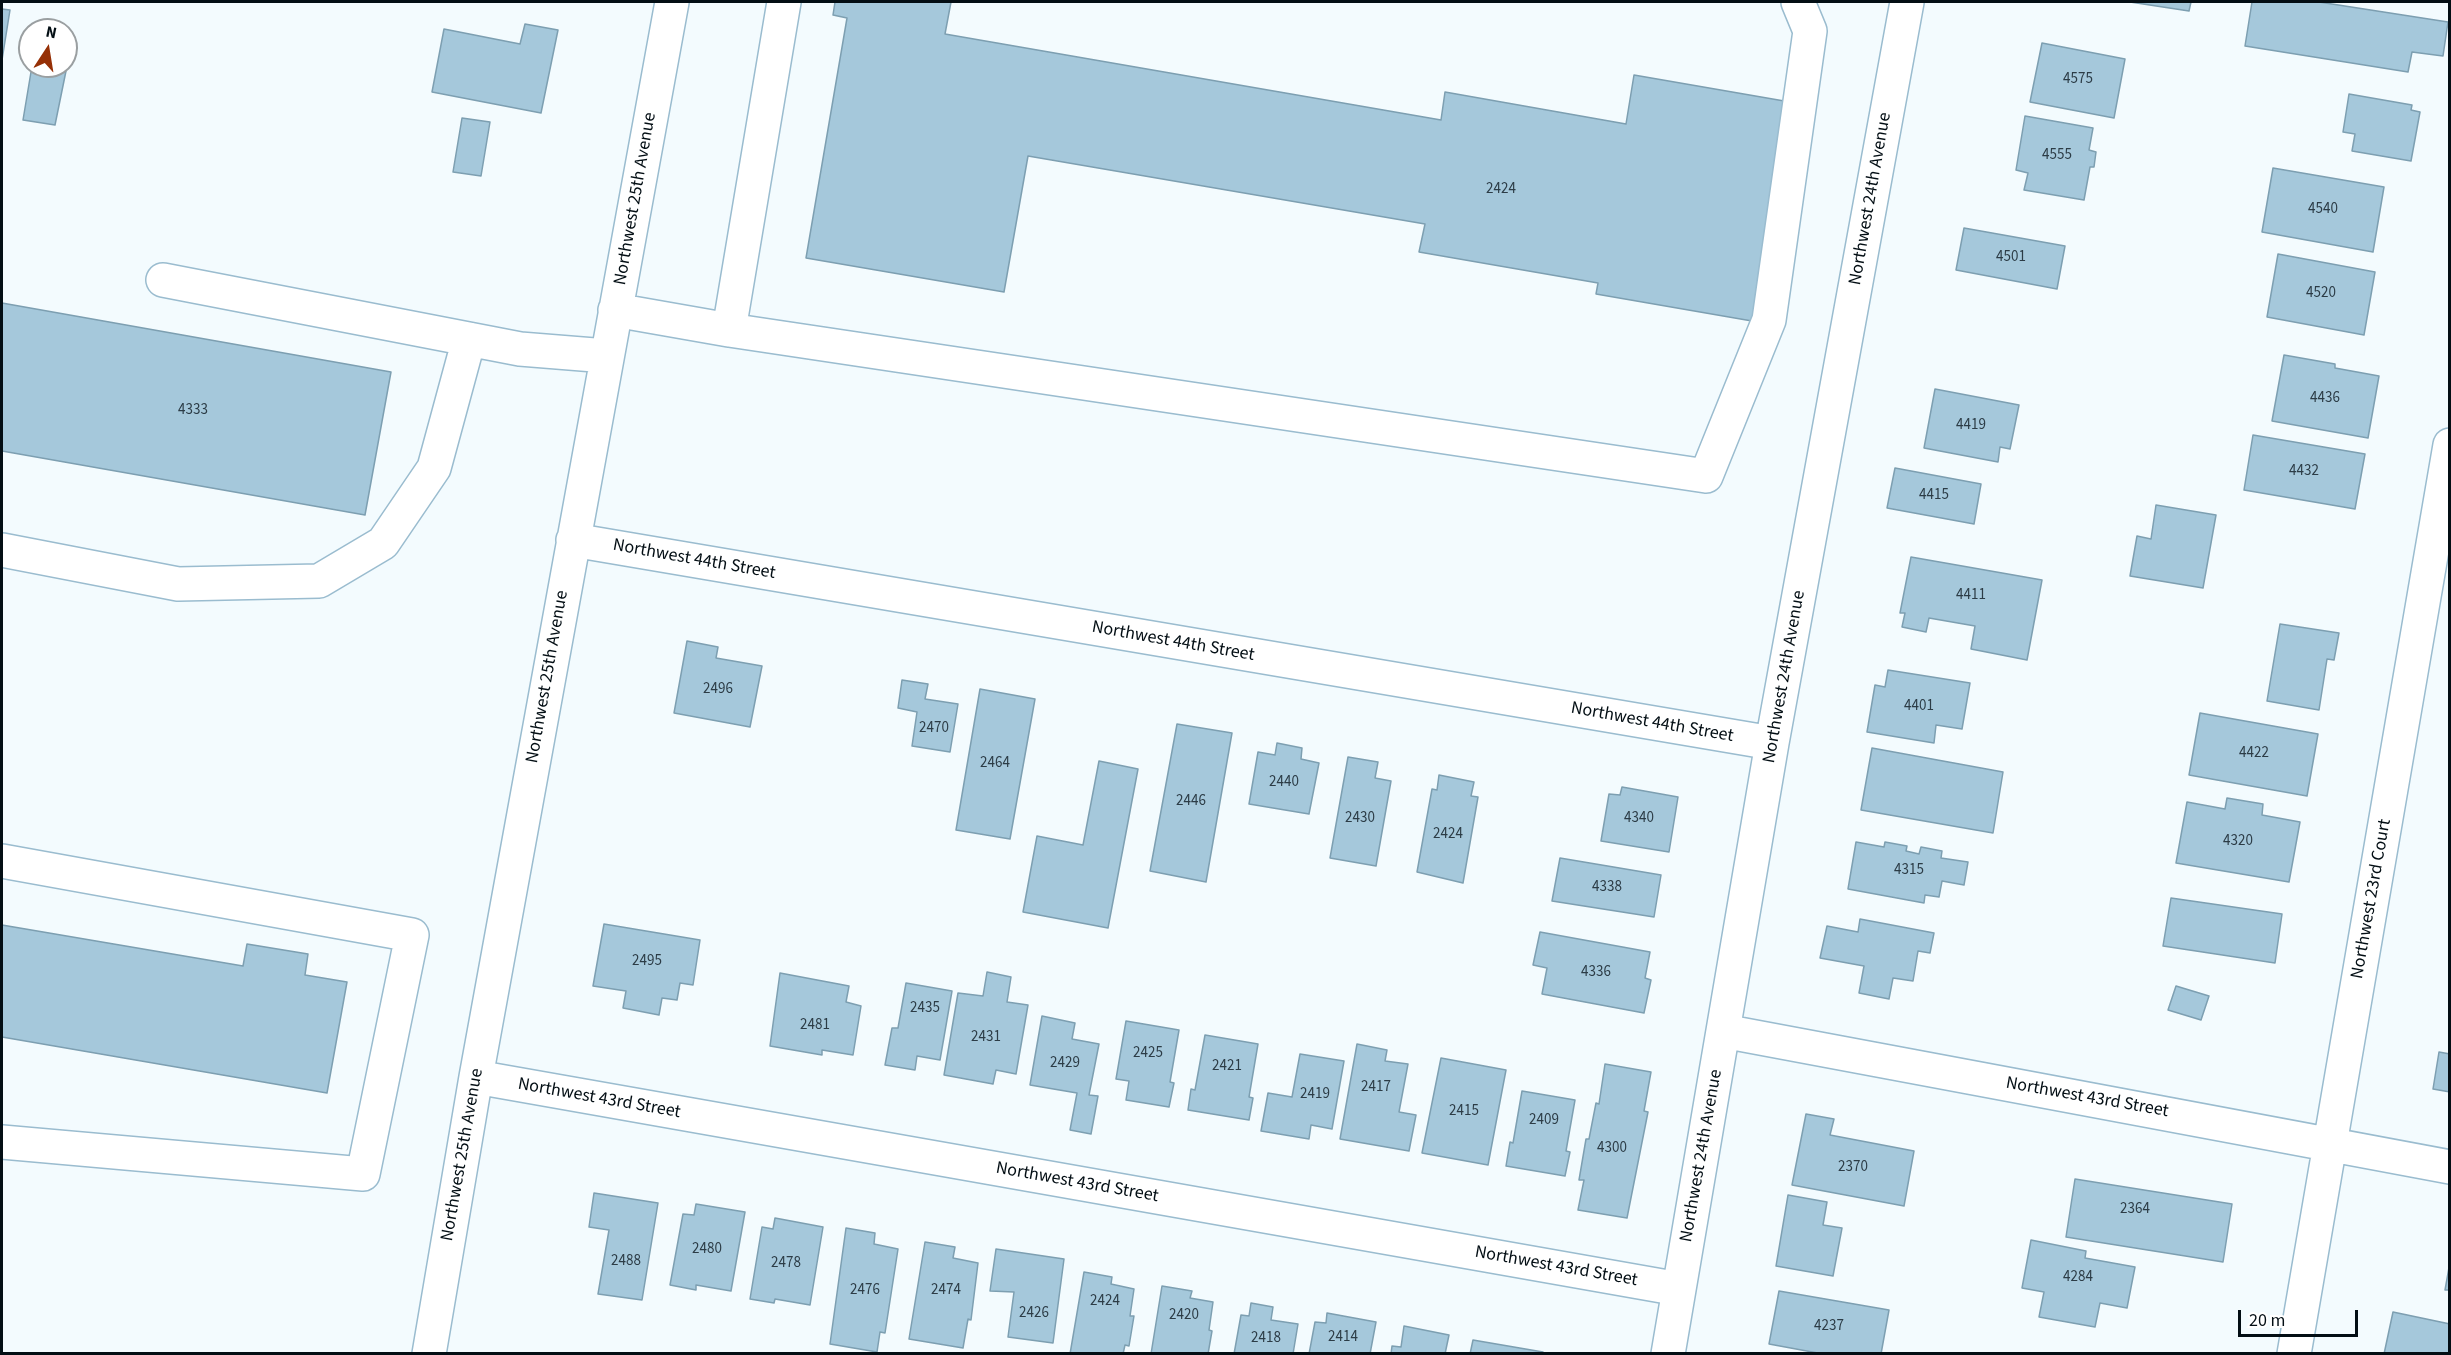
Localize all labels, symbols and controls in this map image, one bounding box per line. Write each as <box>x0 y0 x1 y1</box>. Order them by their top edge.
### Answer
north arrow <box>18 18 78 78</box>
text: N <box>44 20 59 44</box>
house number: 4575 <box>2063 71 2093 89</box>
street label: Northwest 25th Avenue <box>610 111 662 287</box>
street label: Northwest 24th Avenue <box>1845 111 1897 287</box>
house number: 4555 <box>2042 147 2072 165</box>
house number: 2424 <box>1486 181 1516 199</box>
house number: 4540 <box>2308 201 2338 219</box>
house number: 4501 <box>1996 249 2026 267</box>
house number: 4520 <box>2306 285 2336 303</box>
house number: 4436 <box>2310 390 2340 408</box>
house number: 4333 <box>178 402 208 420</box>
house number: 4419 <box>1956 417 1986 435</box>
house number: 4432 <box>2289 463 2319 481</box>
house number: 4415 <box>1919 487 1949 505</box>
street label: Northwest 44th Street <box>611 535 777 585</box>
house number: 4411 <box>1956 587 1986 605</box>
street label: Northwest 25th Avenue <box>522 589 574 765</box>
street label: Northwest 24th Avenue <box>1759 589 1811 765</box>
street label: Northwest 44th Street <box>1090 617 1256 667</box>
house number: 2496 <box>703 681 733 699</box>
street label: Northwest 44th Street <box>1569 698 1735 748</box>
house number: 4401 <box>1904 698 1934 716</box>
house number: 2470 <box>919 720 949 738</box>
house number: 4422 <box>2239 745 2269 763</box>
house number: 2464 <box>980 755 1010 773</box>
house number: 2440 <box>1269 774 1299 792</box>
house number: 2446 <box>1176 793 1206 811</box>
house number: 2430 <box>1345 810 1375 828</box>
house number: 4340 <box>1624 810 1654 828</box>
street label: Northwest 23rd Court <box>2347 817 2397 981</box>
house number: 2424 <box>1433 826 1463 844</box>
house number: 4320 <box>2223 833 2253 851</box>
house number: 4315 <box>1894 862 1924 880</box>
house number: 4338 <box>1592 879 1622 897</box>
house number: 2495 <box>632 953 662 971</box>
house number: 4336 <box>1581 964 1611 982</box>
house number: 2435 <box>910 1000 940 1018</box>
house number: 2481 <box>800 1017 830 1035</box>
house number: 2431 <box>971 1029 1001 1047</box>
house number: 2425 <box>1133 1045 1163 1063</box>
house number: 2429 <box>1050 1055 1080 1073</box>
house number: 2421 <box>1212 1058 1242 1076</box>
street label: Northwest 25th Avenue <box>437 1067 489 1243</box>
street label: Northwest 24th Avenue <box>1676 1068 1728 1244</box>
street label: Northwest 43rd Street <box>2004 1073 2170 1123</box>
street label: Northwest 43rd Street <box>516 1074 682 1124</box>
house number: 2417 <box>1361 1079 1391 1097</box>
house number: 2419 <box>1300 1086 1330 1104</box>
house number: 2415 <box>1449 1103 1479 1121</box>
house number: 2409 <box>1529 1112 1559 1130</box>
house number: 4300 <box>1597 1140 1627 1158</box>
street label: Northwest 43rd Street <box>994 1158 1160 1208</box>
house number: 2370 <box>1838 1159 1868 1177</box>
house number: 2364 <box>2120 1201 2150 1219</box>
house number: 2480 <box>692 1241 722 1259</box>
street label: Northwest 43rd Street <box>1473 1242 1639 1292</box>
house number: 2488 <box>611 1253 641 1271</box>
house number: 2478 <box>771 1255 801 1273</box>
house number: 4284 <box>2063 1269 2093 1287</box>
house number: 2476 <box>850 1282 880 1300</box>
house number: 2474 <box>931 1282 961 1300</box>
house number: 2424 <box>1090 1293 1120 1311</box>
scale bar <box>2241 1298 2361 1336</box>
house number: 2426 <box>1019 1305 1049 1323</box>
house number: 2420 <box>1169 1307 1199 1325</box>
text: 20 m <box>2249 1308 2285 1333</box>
house number: 4237 <box>1814 1318 1844 1336</box>
house number: 2414 <box>1328 1329 1358 1347</box>
house number: 2418 <box>1251 1330 1281 1348</box>

